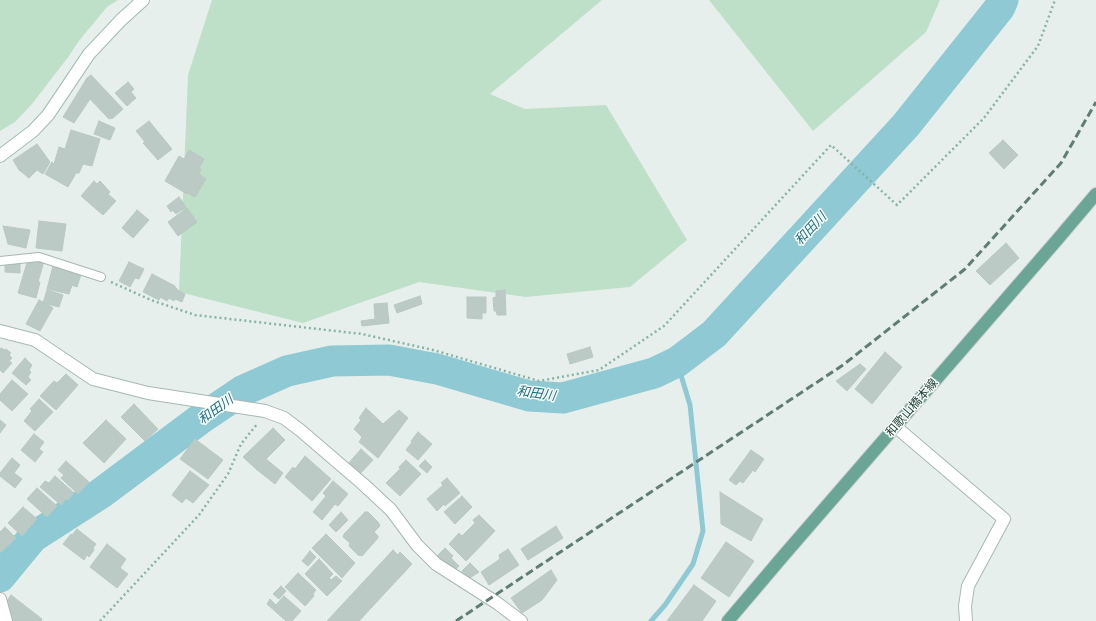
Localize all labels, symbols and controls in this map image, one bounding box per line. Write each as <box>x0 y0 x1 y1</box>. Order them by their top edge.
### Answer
water label: 和田川 <box>792 209 830 249</box>
street label: 和歌山橋本線 <box>883 376 941 440</box>
water label: 和田川 <box>516 384 556 404</box>
water label: 和田川 <box>196 392 236 428</box>

